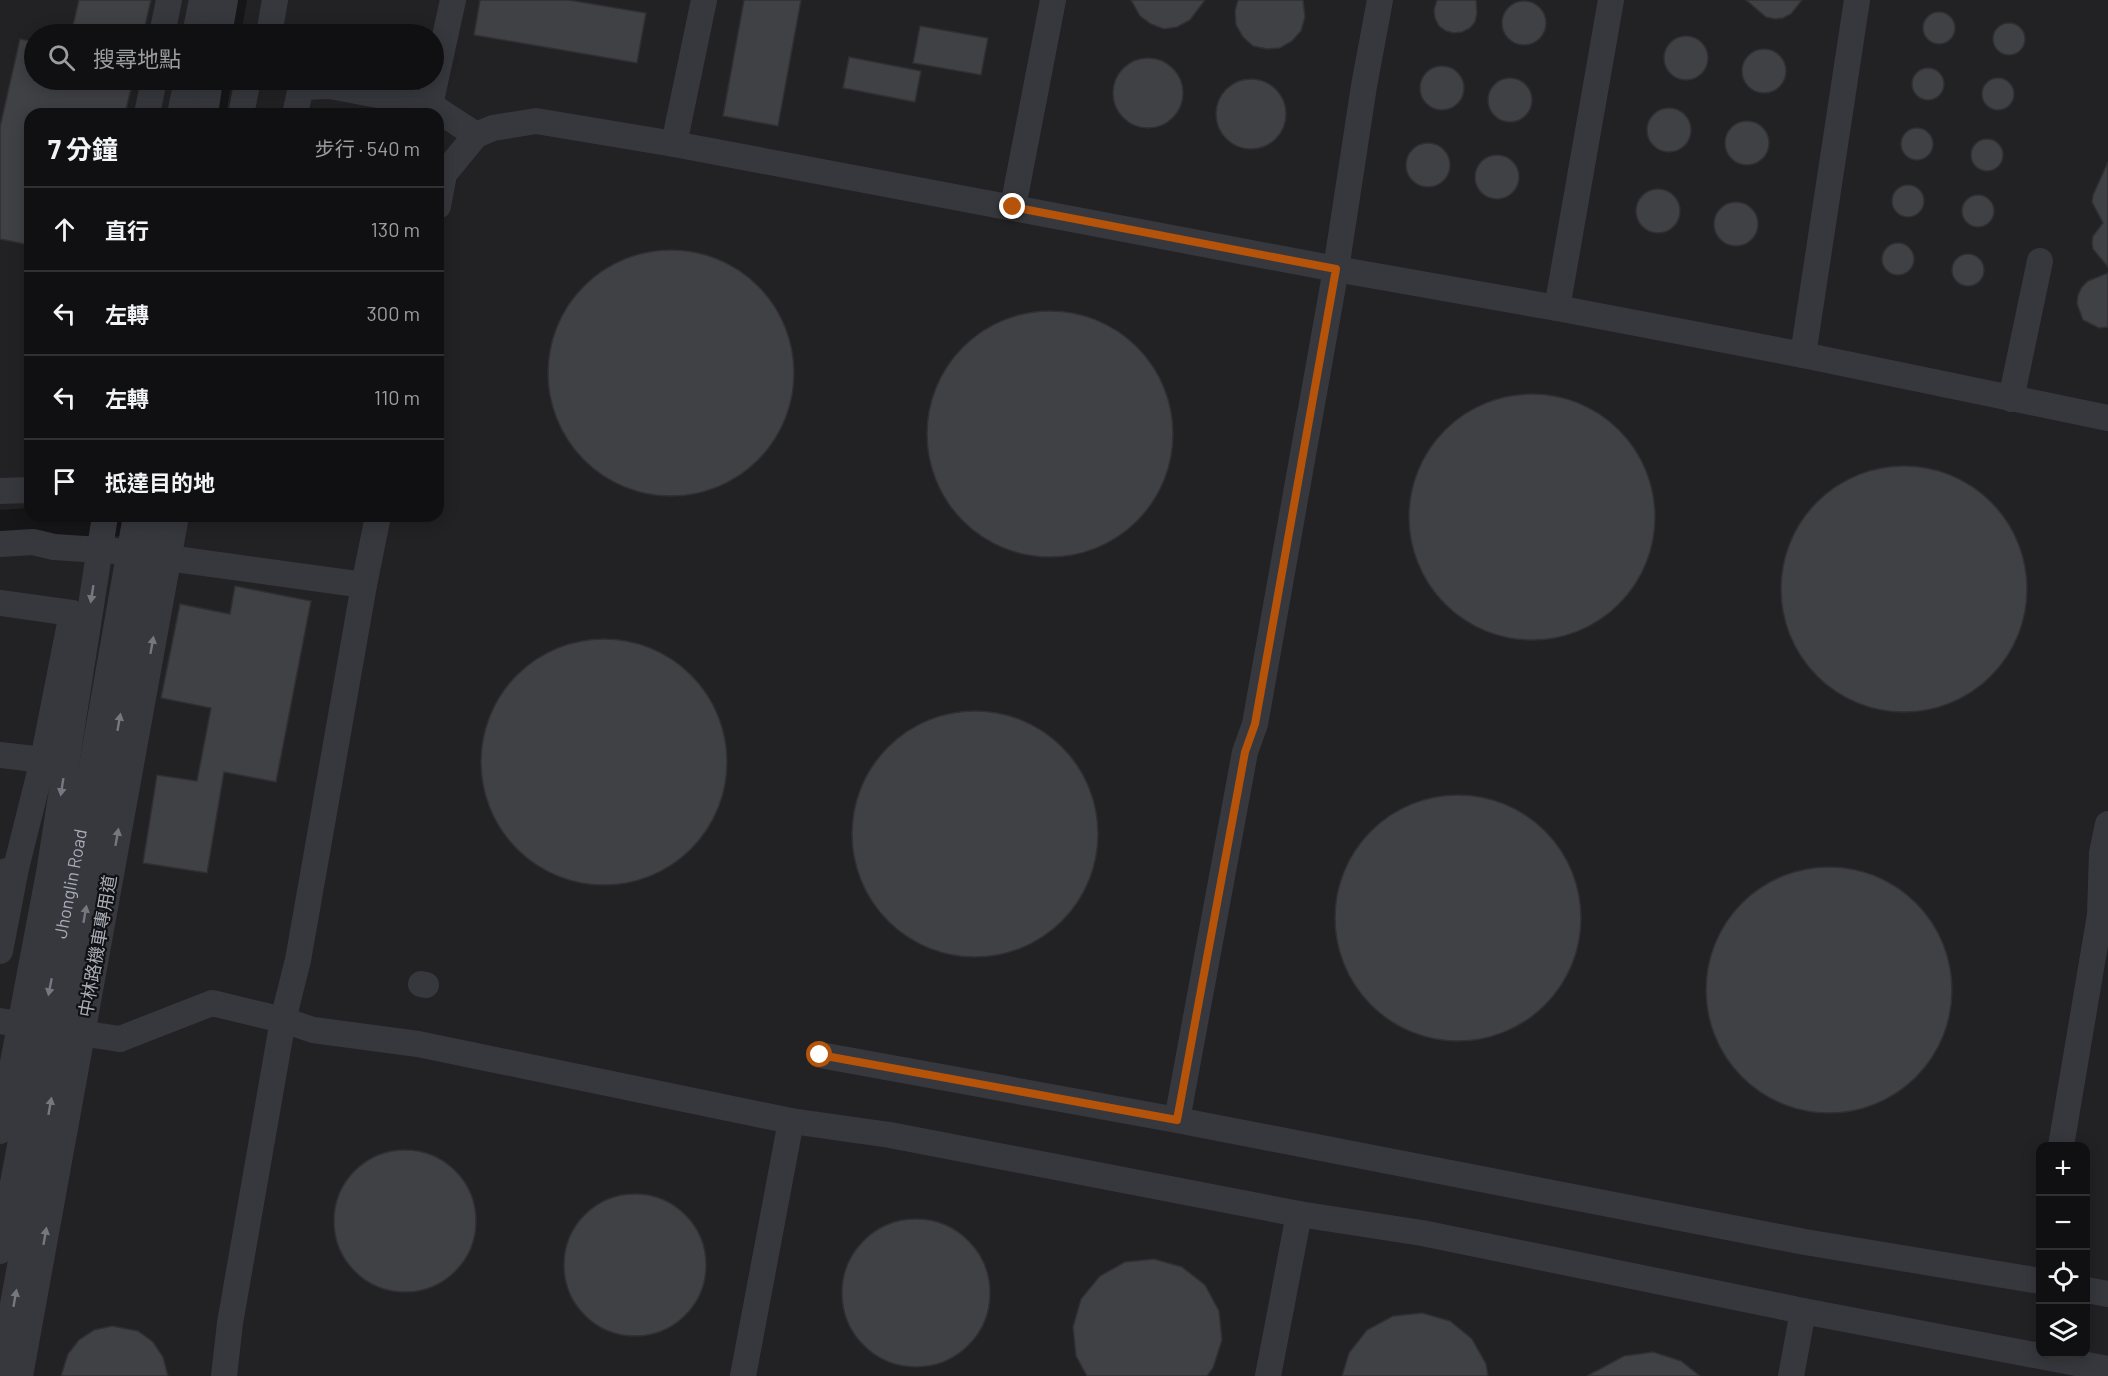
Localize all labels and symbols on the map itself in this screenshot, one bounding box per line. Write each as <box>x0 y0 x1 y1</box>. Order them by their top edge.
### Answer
route end <box>999 193 1025 219</box>
one-way arrow <box>87 585 96 604</box>
one-way arrow <box>148 636 157 655</box>
one-way arrow <box>115 713 124 732</box>
one-way arrow <box>58 778 67 797</box>
street label: Jhonglin Road <box>49 827 91 940</box>
one-way arrow <box>113 827 122 846</box>
street label: 中林路機車專用道 <box>74 873 120 1019</box>
one-way arrow <box>80 904 89 923</box>
one-way arrow <box>45 977 54 996</box>
route start <box>806 1041 832 1067</box>
one-way arrow <box>46 1096 55 1115</box>
one-way arrow <box>41 1226 50 1245</box>
one-way arrow <box>11 1288 20 1307</box>

